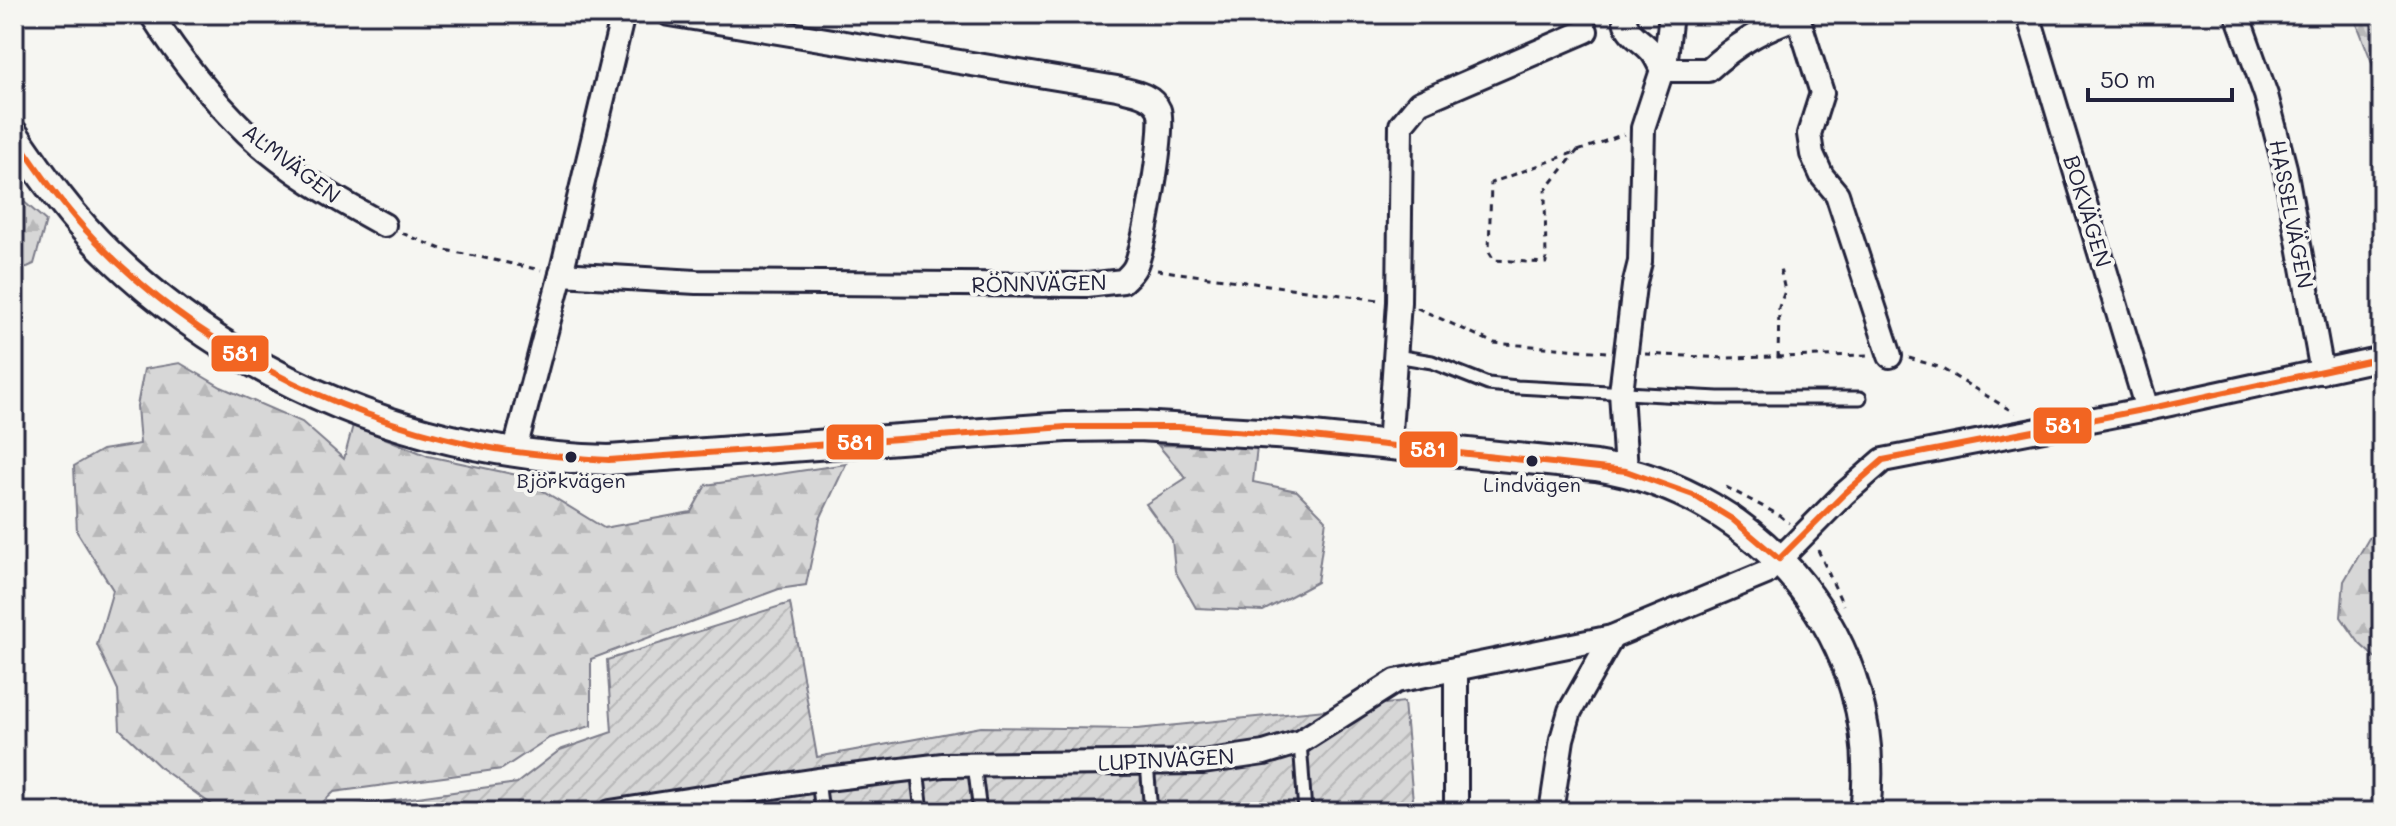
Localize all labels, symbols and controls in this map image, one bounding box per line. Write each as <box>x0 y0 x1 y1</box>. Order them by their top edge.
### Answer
scale bar <box>2088 52 2232 102</box>
text: 50 m <box>2100 63 2156 94</box>
street label: ALMVÄGEN <box>237 117 347 209</box>
street label: HASSELVÄGEN <box>2263 137 2321 291</box>
street label: BOKVÄGEN <box>2057 151 2119 271</box>
street label: RÖNNVÄGEN <box>971 267 1107 299</box>
line badge: 581 <box>210 334 270 373</box>
text: 581 <box>222 338 258 367</box>
line badge: 581 <box>2032 406 2093 445</box>
text: 581 <box>2045 410 2081 439</box>
line badge: 581 <box>825 423 885 461</box>
text: 581 <box>837 427 873 456</box>
line badge: 581 <box>1398 430 1459 469</box>
text: 581 <box>1410 434 1446 463</box>
marker: Björkvägen <box>563 449 579 465</box>
marker: Lindvägen <box>1524 453 1540 469</box>
place label: Björkvägen <box>517 467 625 493</box>
place label: Lindvägen <box>1483 471 1581 497</box>
street label: LUPINVÄGEN <box>1097 741 1235 777</box>

